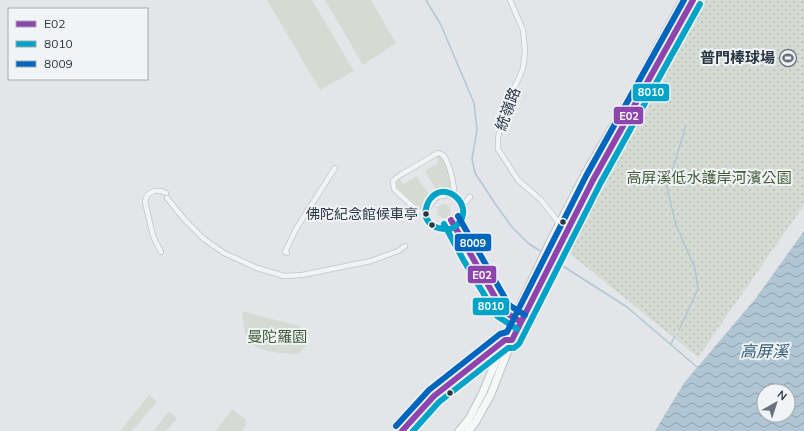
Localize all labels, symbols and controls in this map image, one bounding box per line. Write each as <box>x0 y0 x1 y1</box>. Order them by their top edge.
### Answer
legend <box>8 8 148 80</box>
text: E02 <box>44 16 65 31</box>
text: 8010 <box>44 36 73 51</box>
place label: 普門棒球場 <box>700 48 775 67</box>
sports icon: 普門棒球場 <box>778 48 798 68</box>
text: 8009 <box>44 56 73 71</box>
line badge: 8010 <box>632 83 670 102</box>
street label: 統嶺路 <box>491 84 524 133</box>
text: 8010 <box>638 85 665 99</box>
line badge: E02 <box>613 106 644 125</box>
text: E02 <box>619 109 639 123</box>
park label: 高屏溪低水護岸河濱公園 <box>626 168 792 187</box>
place label: 佛陀紀念館候車亭 <box>306 205 418 223</box>
marker: 佛陀紀念館候車亭 <box>421 209 431 219</box>
unlabelled marker <box>558 217 568 227</box>
unlabelled marker <box>427 220 437 230</box>
line badge: 8009 <box>454 233 492 252</box>
text: 8009 <box>460 236 487 250</box>
line badge: E02 <box>467 265 497 284</box>
text: E02 <box>472 268 492 282</box>
line badge: 8010 <box>472 297 510 316</box>
text: 8010 <box>478 299 505 313</box>
park label: 曼陀羅園 <box>247 327 307 346</box>
water label: 高屏溪 <box>740 341 790 361</box>
north arrow <box>756 383 796 423</box>
text: N <box>775 387 790 403</box>
unlabelled marker <box>445 388 455 398</box>

